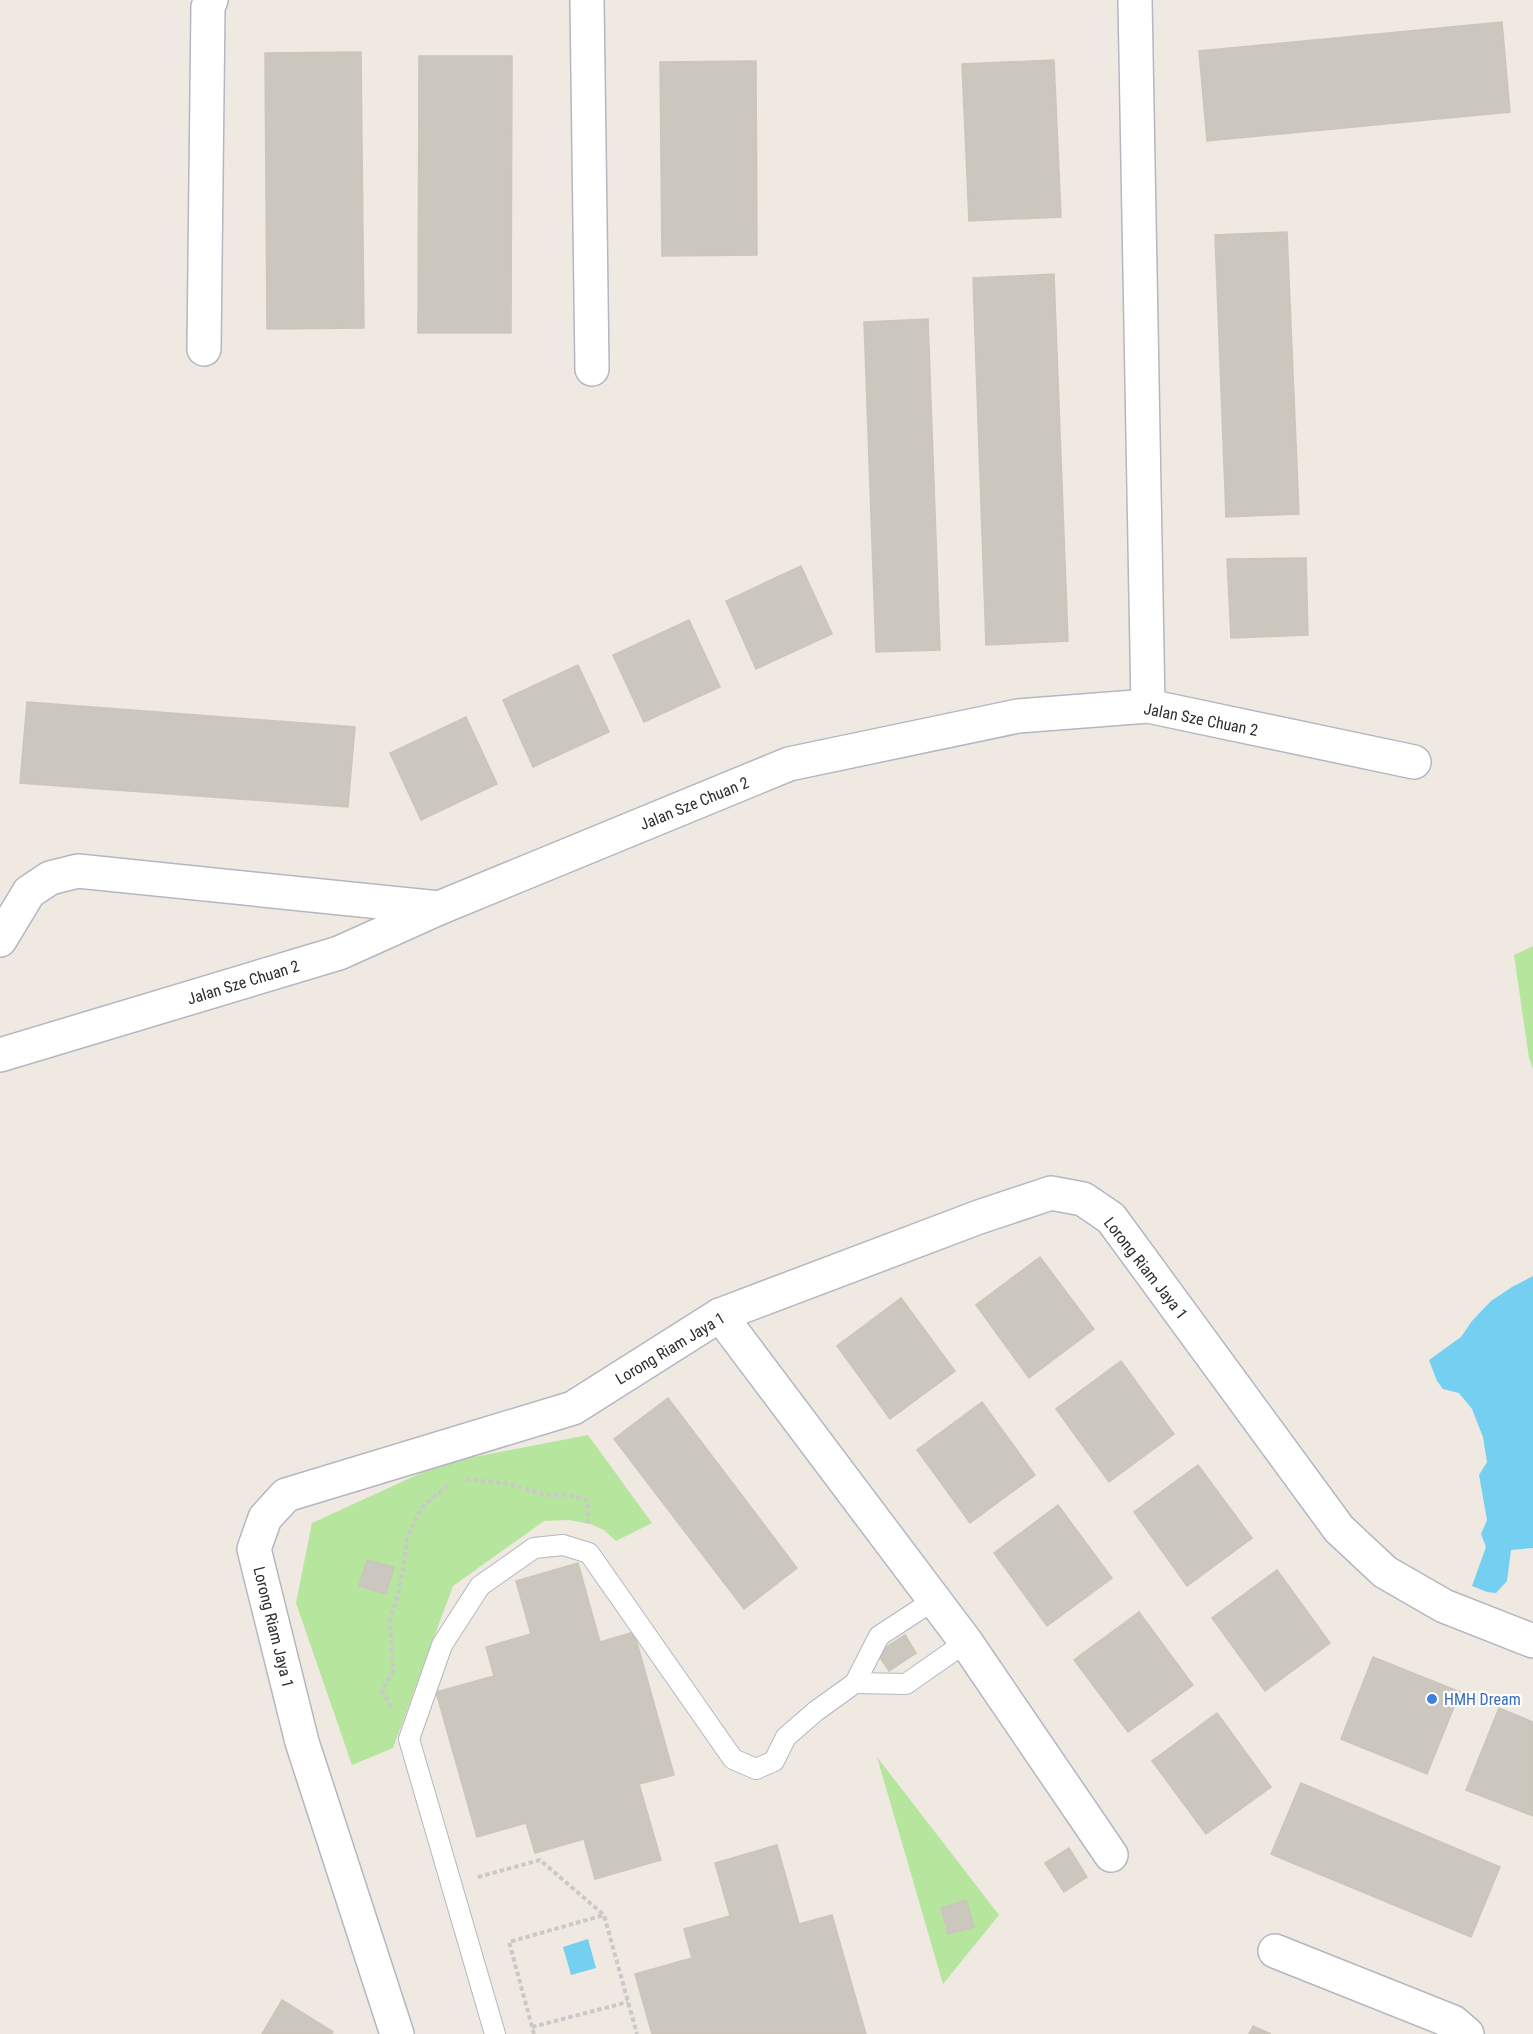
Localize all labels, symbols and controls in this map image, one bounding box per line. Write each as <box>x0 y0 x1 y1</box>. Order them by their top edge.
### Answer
street label: Jalan Sze Chuan 2 <box>1142 699 1260 740</box>
street label: Jalan Sze Chuan 2 <box>637 773 752 834</box>
street label: Jalan Sze Chuan 2 <box>185 956 302 1009</box>
street label: Lorong Riam Jaya 1 <box>1100 1213 1191 1323</box>
street label: Lorong Riam Jaya 1 <box>612 1308 728 1389</box>
street label: Lorong Riam Jaya 1 <box>249 1565 298 1690</box>
place label: HMH Dream <box>1444 1690 1521 1709</box>
marker: HMH Dream <box>1425 1692 1439 1706</box>

